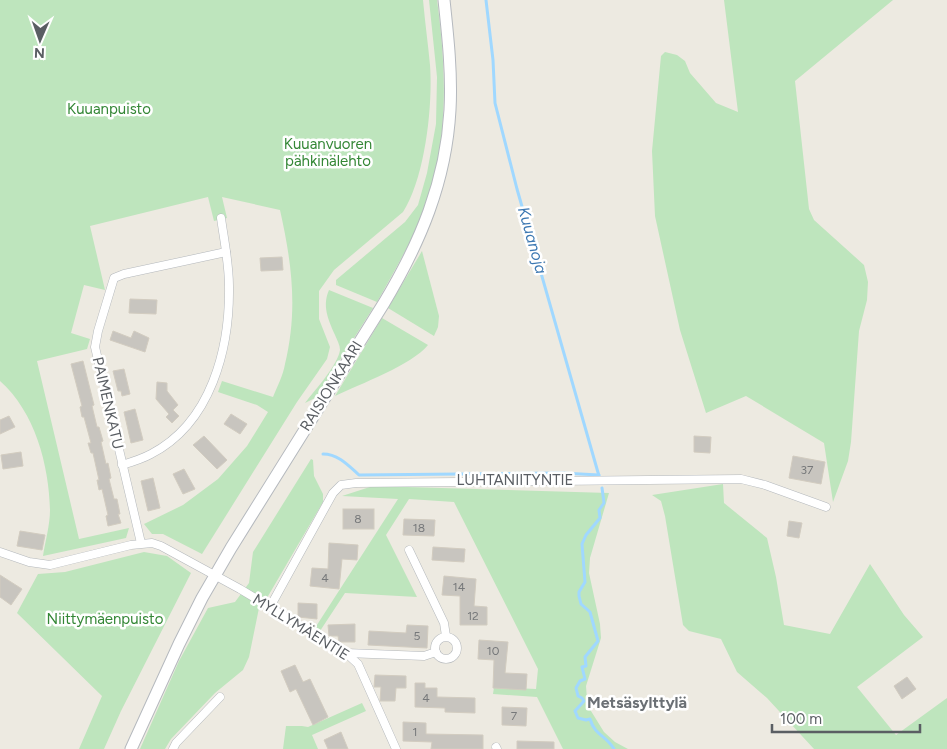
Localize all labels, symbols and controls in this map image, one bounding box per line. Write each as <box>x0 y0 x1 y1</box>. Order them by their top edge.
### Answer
north arrow <box>15 15 65 65</box>
text: N <box>34 44 45 61</box>
park label: Kuuanpuisto <box>67 100 151 118</box>
park label: Kuuanvuoren pähkinälehto <box>284 135 372 170</box>
water label: Kuuanoja <box>514 204 551 276</box>
street label: RAISIONKAARI <box>296 338 366 434</box>
street label: PAIMENKATU <box>89 355 127 451</box>
house number: 37 <box>801 463 814 477</box>
street label: LUHTANIITYNTIE <box>457 471 574 489</box>
house number: 8 <box>354 512 362 526</box>
house number: 18 <box>413 521 425 535</box>
house number: 4 <box>321 571 329 585</box>
house number: 14 <box>453 580 466 594</box>
street label: MYLLYMÄENTIE <box>249 590 353 664</box>
house number: 12 <box>467 609 479 623</box>
park label: Niittymäenpuisto <box>47 610 164 628</box>
house number: 5 <box>414 629 421 643</box>
house number: 10 <box>487 644 500 658</box>
house number: 4 <box>422 691 430 705</box>
district label: Metsäsylttylä <box>587 693 687 712</box>
scale bar <box>772 702 920 734</box>
house number: 7 <box>511 709 518 723</box>
text: 100 m <box>780 710 822 728</box>
house number: 1 <box>413 725 417 739</box>

